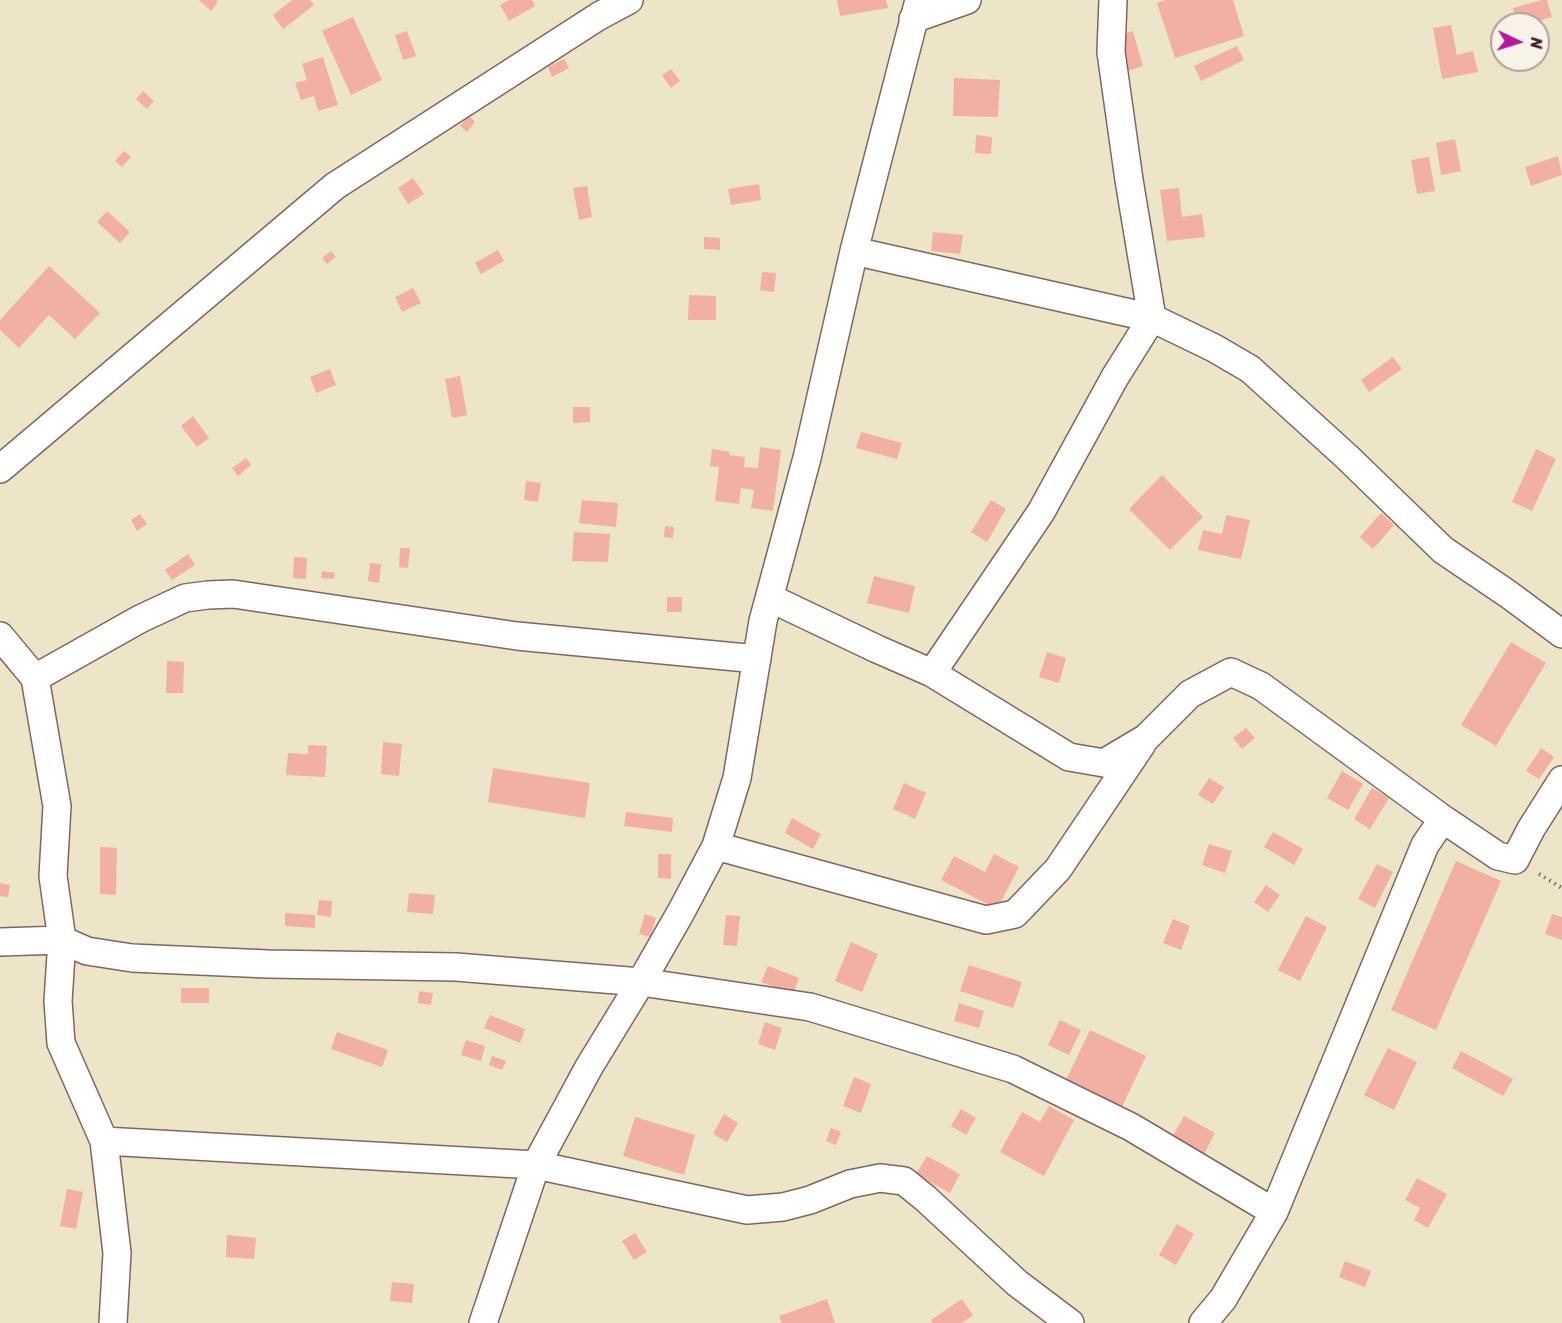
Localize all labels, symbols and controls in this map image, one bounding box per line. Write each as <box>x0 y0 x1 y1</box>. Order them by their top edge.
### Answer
north arrow <box>1490 12 1550 72</box>
text: N <box>1522 37 1551 50</box>

